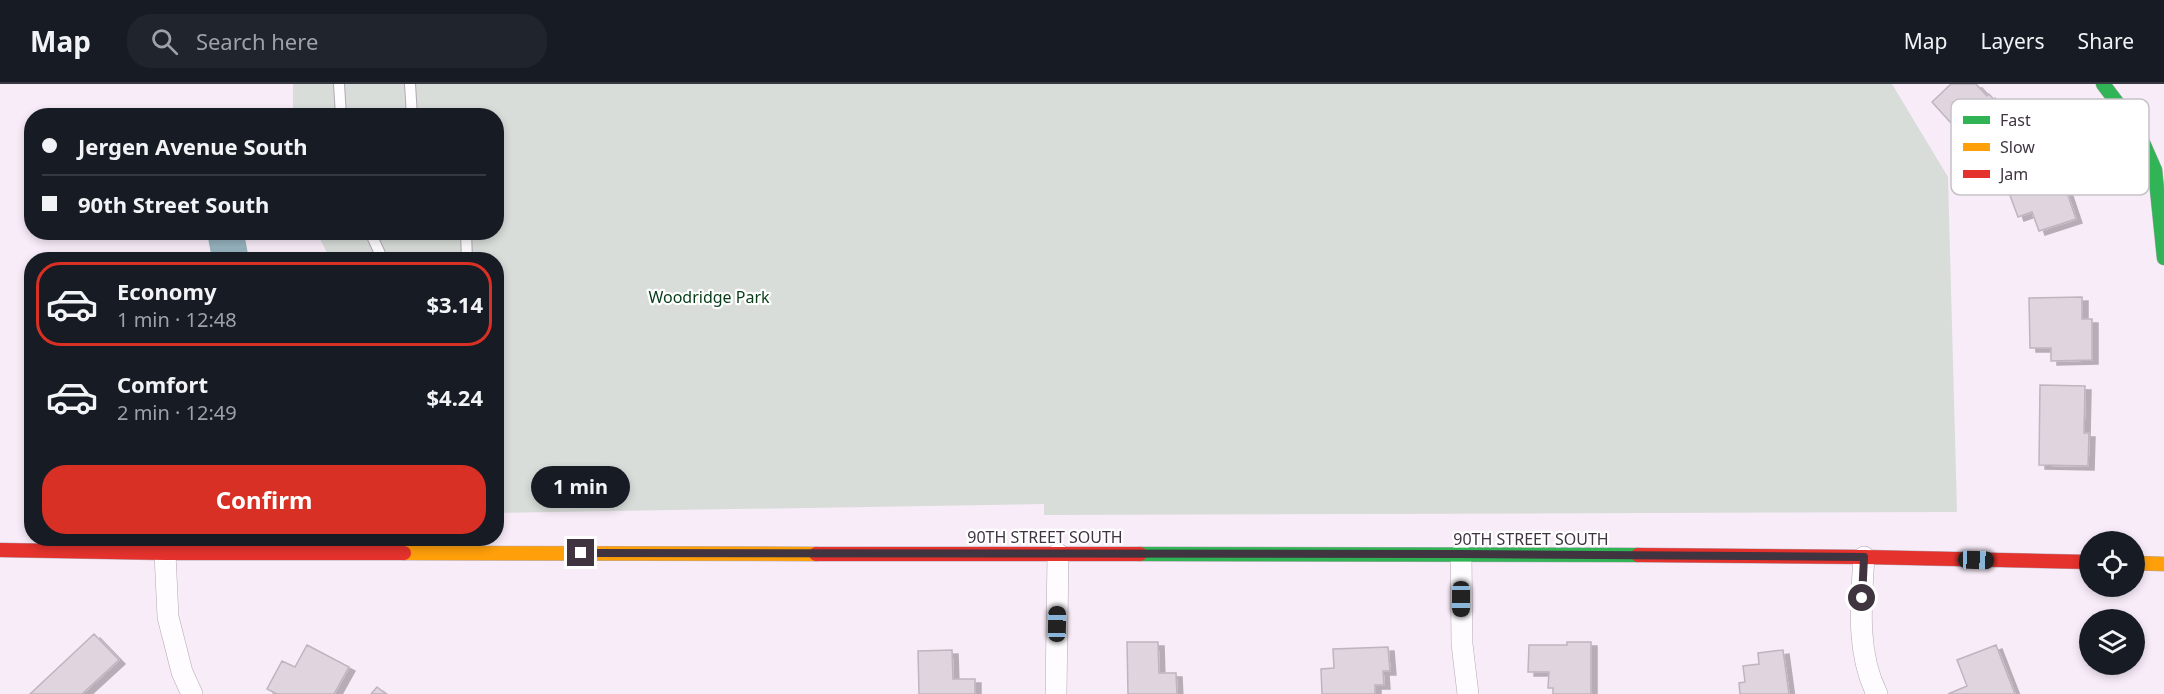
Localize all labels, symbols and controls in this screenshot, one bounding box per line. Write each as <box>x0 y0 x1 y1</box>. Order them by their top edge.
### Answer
search box <box>127 14 547 68</box>
text: Map <box>30 22 91 60</box>
icon: search <box>148 25 181 58</box>
text: Search here <box>196 26 318 56</box>
text: Map <box>1904 27 1948 55</box>
text: Layers <box>1981 27 2045 55</box>
text: Share <box>2078 27 2134 55</box>
legend <box>1951 99 2149 195</box>
text: Fast <box>2000 109 2031 131</box>
text: Jergen Avenue South <box>78 131 307 161</box>
text: Slow <box>2000 136 2035 158</box>
text: Jam <box>1998 163 2028 185</box>
text: 90th Street South <box>78 189 269 219</box>
text: Economy <box>117 276 216 306</box>
icon: car <box>45 277 99 331</box>
park label: Woodridge Park <box>648 286 770 308</box>
text: $3.14 <box>426 289 483 319</box>
text: 1 min · 12:48 <box>117 306 237 333</box>
text: Comfort <box>117 369 208 399</box>
icon: car <box>45 370 99 424</box>
text: $4.24 <box>426 382 483 412</box>
text: 2 min · 12:49 <box>117 399 237 426</box>
button: Confirm <box>42 465 486 534</box>
callout: 1 min <box>532 466 630 508</box>
text: 1 min <box>553 473 608 500</box>
street label: 90TH STREET SOUTH <box>967 526 1123 548</box>
street label: 90TH STREET SOUTH <box>1453 528 1609 550</box>
map controls <box>2079 531 2145 675</box>
button: locate <box>2079 531 2145 597</box>
route end <box>567 539 594 566</box>
car <box>1958 550 1994 570</box>
car <box>1452 581 1470 617</box>
route start <box>1848 584 1875 611</box>
car <box>1048 606 1066 642</box>
button: layers <box>2079 609 2145 675</box>

